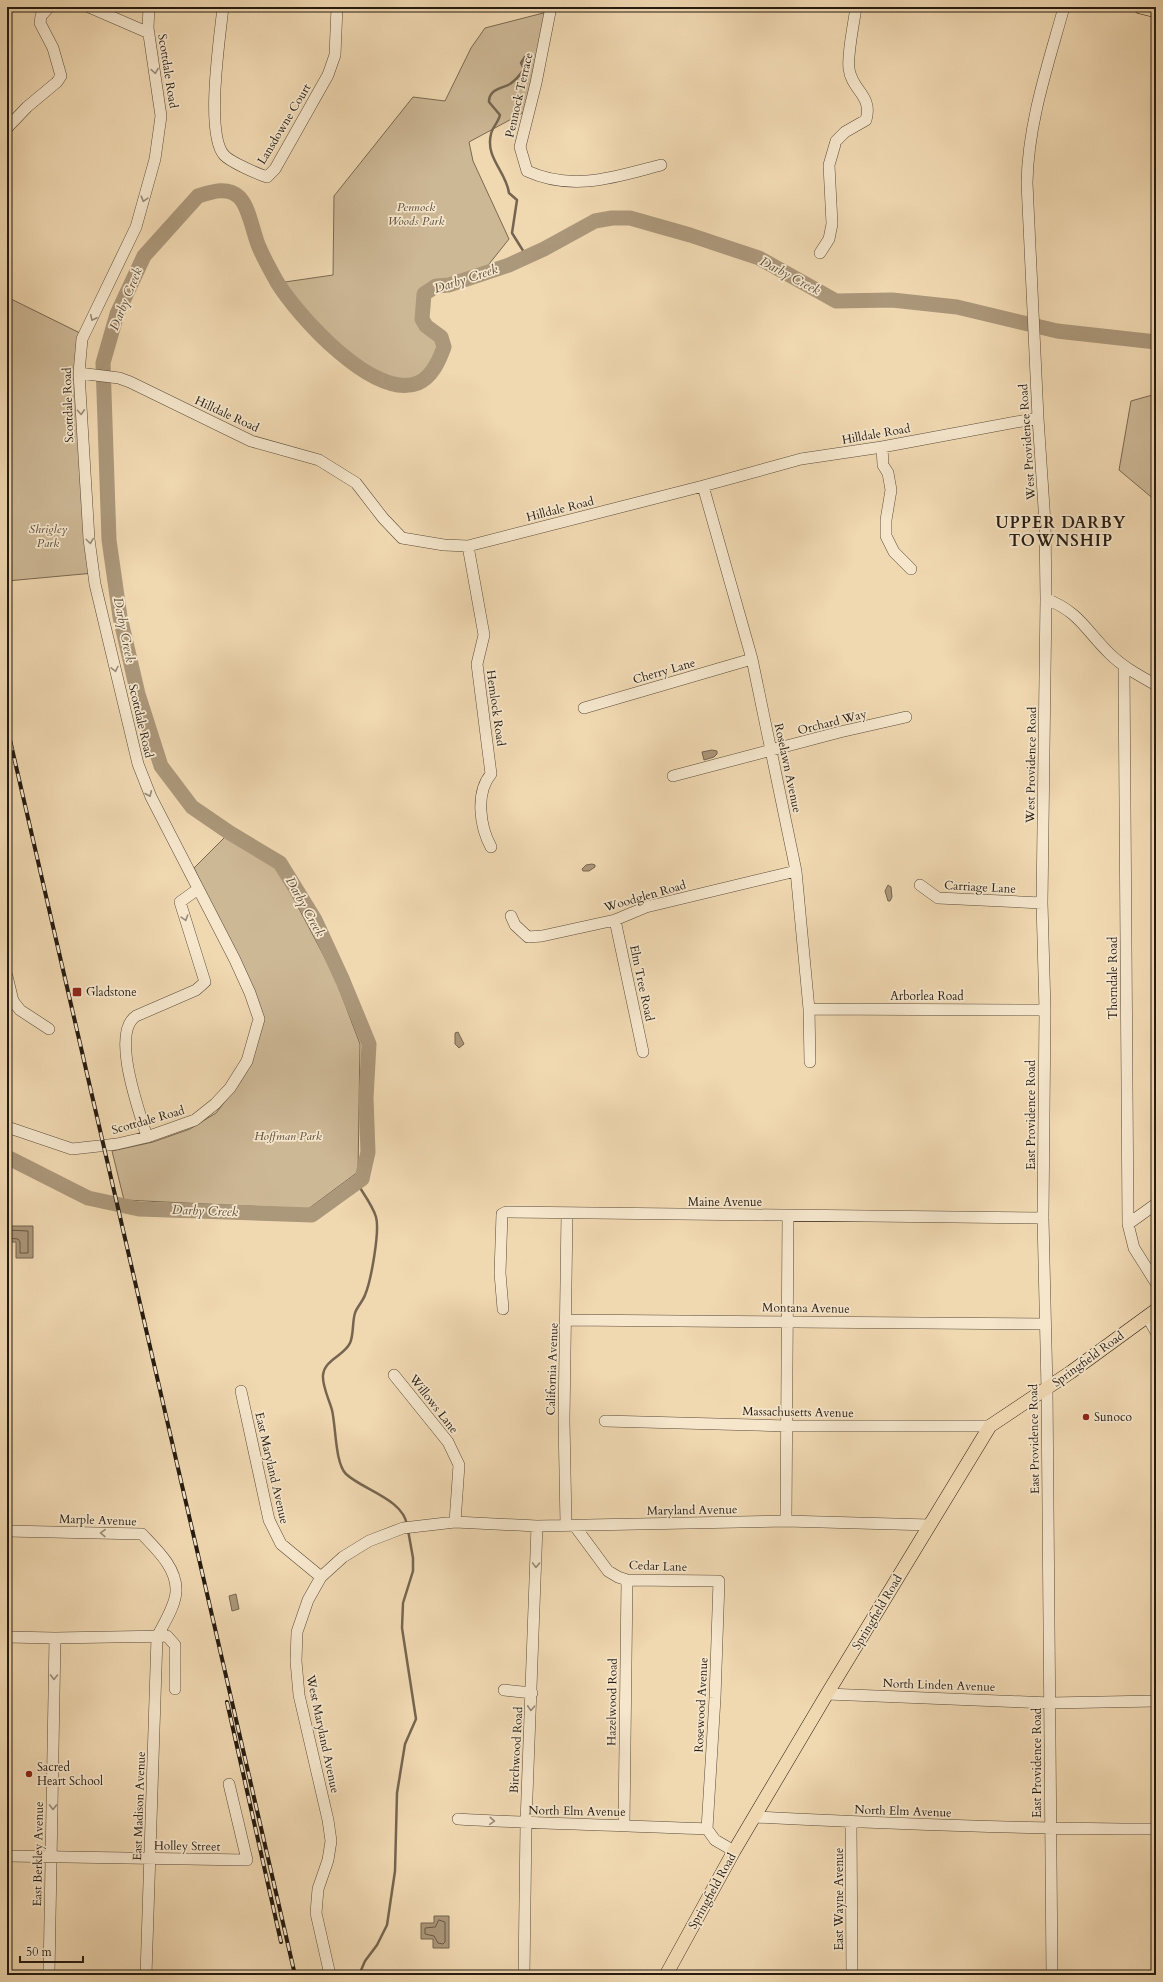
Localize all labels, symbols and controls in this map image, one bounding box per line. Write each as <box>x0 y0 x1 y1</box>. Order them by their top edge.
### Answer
street label: Scottdale Road <box>154 33 182 110</box>
street label: Pennock Terrace <box>501 51 537 139</box>
one-way arrow <box>150 68 158 74</box>
street label: Lansdowne Court <box>254 80 315 167</box>
one-way arrow <box>140 195 149 202</box>
park label: Pennock Woods Park <box>388 199 444 229</box>
water label: Darby Creek <box>757 253 824 300</box>
water label: Darby Creek <box>432 260 501 298</box>
water label: Darby Creek <box>105 264 147 333</box>
one-way arrow <box>90 313 97 321</box>
street label: Scottdale Road <box>59 367 77 443</box>
street label: West Providence Road <box>1015 383 1039 502</box>
street label: Hilldale Road <box>192 392 262 436</box>
one-way arrow <box>76 409 85 415</box>
street label: Hilldale Road <box>841 420 912 448</box>
street label: Hilldale Road <box>524 493 596 525</box>
district label: UPPER DARBY TOWNSHIP <box>996 512 1126 552</box>
park label: Shrigley Park <box>29 521 67 551</box>
one-way arrow <box>85 538 94 544</box>
water label: Darby Creek <box>109 596 139 665</box>
street label: Cherry Lane <box>631 654 697 688</box>
one-way arrow <box>111 665 119 672</box>
street label: Hemlock Road <box>483 669 509 748</box>
street label: Scottdale Road <box>125 683 157 760</box>
street label: Orchard Way <box>796 706 869 738</box>
street label: West Providence Road <box>1022 706 1040 824</box>
street label: Roselawn Avenue <box>771 722 805 814</box>
one-way arrow <box>145 790 153 797</box>
water label: Darby Creek <box>281 874 329 941</box>
street label: Woodglen Road <box>601 877 688 916</box>
street label: Carriage Lane <box>944 877 1016 897</box>
one-way arrow <box>180 915 189 922</box>
street label: Thorndale Road <box>1105 936 1121 1019</box>
street label: Elm Tree Road <box>626 943 658 1023</box>
place label: Gladstone <box>86 984 137 1000</box>
marker: Gladstone <box>71 986 83 998</box>
street label: Arborlea Road <box>890 988 964 1004</box>
street label: East Providence Road <box>1023 1059 1039 1170</box>
street label: Scottdale Road <box>110 1102 187 1138</box>
park label: Hoffman Park <box>254 1128 322 1144</box>
street label: Maine Avenue <box>688 1194 762 1210</box>
water label: Darby Creek <box>172 1201 239 1221</box>
street label: Montana Avenue <box>762 1299 850 1317</box>
street label: California Avenue <box>542 1322 562 1416</box>
street label: Springfield Road <box>1049 1327 1128 1390</box>
street label: Willows Lane <box>405 1370 462 1437</box>
street label: East Providence Road <box>1025 1383 1043 1494</box>
street label: Massachusetts Avenue <box>742 1403 854 1421</box>
place label: Sunoco <box>1094 1409 1132 1425</box>
street label: East Maryland Avenue <box>251 1410 293 1526</box>
marker: Sunoco <box>1081 1412 1091 1422</box>
street label: Maryland Avenue <box>646 1501 738 1519</box>
street label: Marple Avenue <box>59 1511 137 1529</box>
one-way arrow <box>100 1528 106 1537</box>
street label: Cedar Lane <box>628 1557 688 1575</box>
one-way arrow <box>532 1562 540 1568</box>
street label: Springfield Road <box>848 1571 906 1653</box>
street label: Hazelwood Road <box>603 1657 621 1746</box>
street label: Rosewood Avenue <box>691 1657 711 1753</box>
street label: West Maryland Avenue <box>302 1672 343 1795</box>
one-way arrow <box>50 1674 58 1680</box>
street label: North Linden Avenue <box>882 1675 996 1695</box>
one-way arrow <box>527 1705 535 1711</box>
street label: Birchwood Road <box>506 1706 526 1794</box>
street label: East Providence Road <box>1029 1707 1045 1818</box>
street label: East Madison Avenue <box>129 1751 149 1861</box>
place label: Sacred Heart School <box>37 1759 103 1789</box>
marker: Sacred Heart School <box>24 1769 34 1779</box>
street label: East Berkley Avenue <box>29 1801 47 1907</box>
street label: North Elm Avenue <box>854 1801 952 1821</box>
street label: North Elm Avenue <box>528 1802 626 1820</box>
one-way arrow <box>48 1804 57 1810</box>
one-way arrow <box>489 1816 495 1825</box>
street label: Holley Street <box>154 1837 221 1855</box>
street label: East Wayne Avenue <box>831 1848 847 1950</box>
street label: Springfield Road <box>684 1849 740 1932</box>
scale bar <box>20 1938 83 1964</box>
text: 50 m <box>26 1944 53 1960</box>

